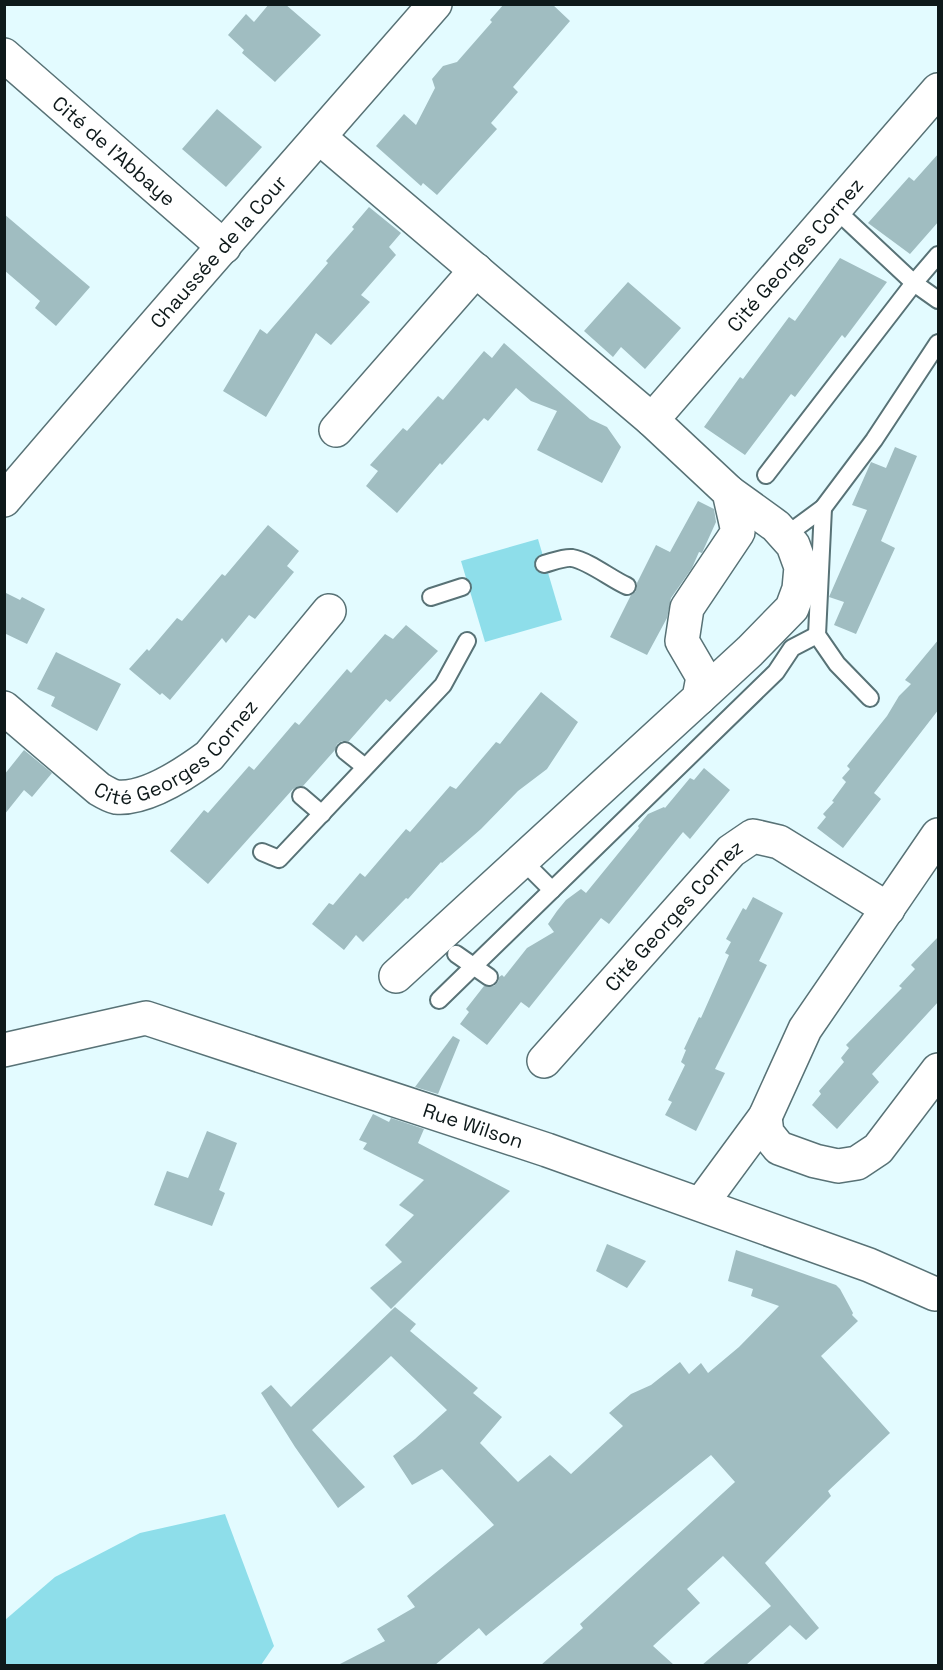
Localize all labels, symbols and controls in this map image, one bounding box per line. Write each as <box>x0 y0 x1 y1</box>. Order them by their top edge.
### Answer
street label: Cité de l'Abbaye <box>47 90 181 212</box>
street label: Chaussée de la Cour <box>145 170 292 334</box>
street label: Cité Georges Cornez <box>721 173 869 337</box>
street label: Cité Georges Cornez <box>89 694 263 811</box>
street label: Cité Georges Cornez <box>599 834 748 997</box>
street label: Rue Wilson <box>420 1097 527 1154</box>

